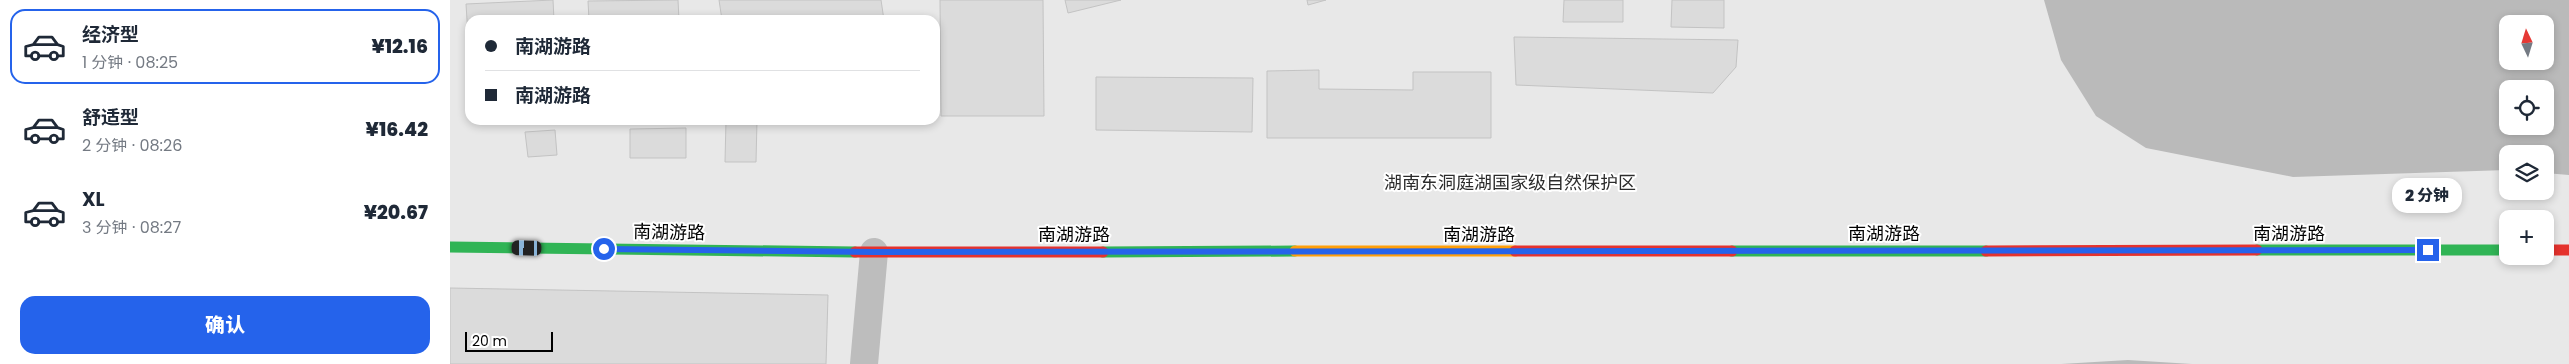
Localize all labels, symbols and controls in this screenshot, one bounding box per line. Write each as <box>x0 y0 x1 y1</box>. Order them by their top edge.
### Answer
north arrow <box>2499 15 2554 70</box>
map controls <box>2499 15 2554 265</box>
text: 经济型 <box>82 21 139 48</box>
icon: car <box>22 24 67 69</box>
text: ¥12.16 <box>371 33 428 60</box>
text: 南湖游路 <box>515 33 591 60</box>
text: 1 分钟 · 08:25 <box>82 51 178 74</box>
button: locate <box>2499 80 2554 135</box>
text: 南湖游路 <box>515 82 591 109</box>
text: 舒适型 <box>82 104 139 131</box>
icon: car <box>22 107 67 152</box>
text: ¥16.42 <box>366 116 428 143</box>
text: 2 分钟 · 08:26 <box>82 134 182 157</box>
button: layers <box>2499 145 2554 200</box>
park label: 湖南东洞庭湖国家级自然保护区 <box>1384 170 1636 195</box>
callout: 2 分钟 <box>2393 178 2463 212</box>
text: 2 分钟 <box>2405 184 2449 207</box>
text: XL <box>82 186 105 213</box>
icon: car <box>22 190 67 235</box>
text: ¥20.67 <box>364 199 428 226</box>
button: + <box>2499 210 2554 265</box>
text: 3 分钟 · 08:27 <box>82 216 181 239</box>
street label: 南湖游路 <box>633 219 705 245</box>
street label: 南湖游路 <box>1848 221 1920 246</box>
street label: 南湖游路 <box>2253 221 2325 246</box>
street label: 南湖游路 <box>1038 222 1110 247</box>
street label: 南湖游路 <box>1443 222 1515 247</box>
route start <box>593 238 615 260</box>
route end <box>2417 239 2439 261</box>
car <box>511 240 542 256</box>
button: 确认 <box>20 296 430 354</box>
scale bar <box>465 329 552 352</box>
text: 20 m <box>472 331 507 351</box>

